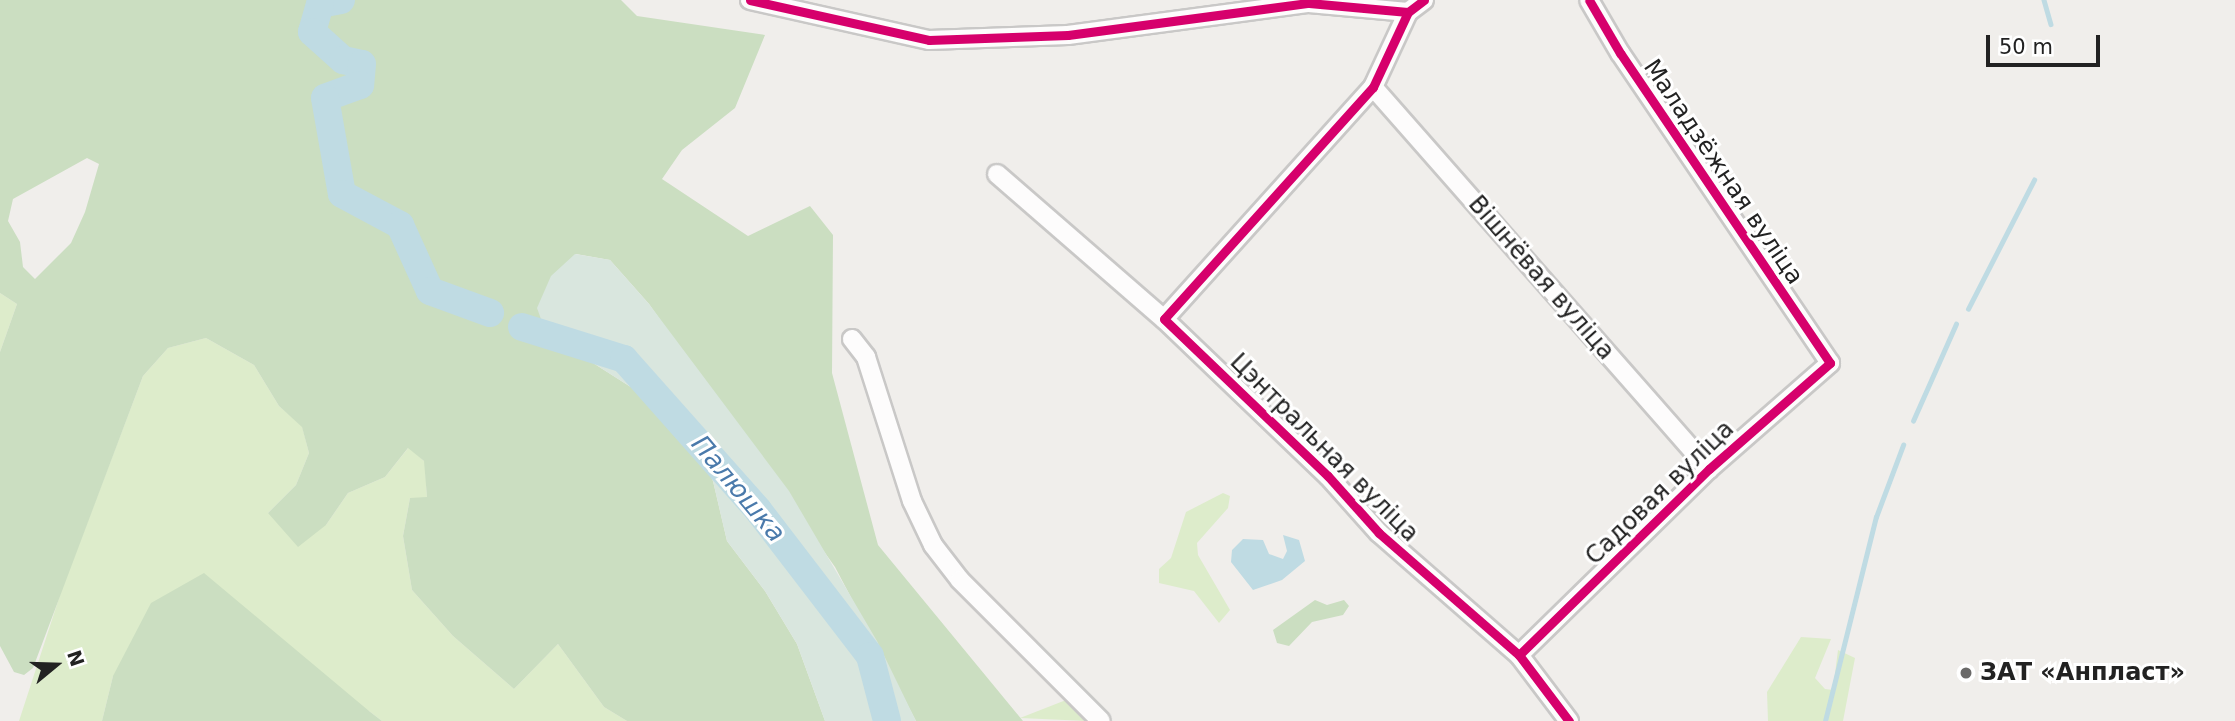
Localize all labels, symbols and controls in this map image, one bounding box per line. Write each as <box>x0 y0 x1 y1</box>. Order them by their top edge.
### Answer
scale bar <box>1990 21 2104 65</box>
text: 50 m <box>1999 35 2053 59</box>
street label: Маладзёжная вуліца <box>1637 54 1809 290</box>
street label: Вішнёвая вуліца <box>1462 190 1620 366</box>
street label: Цэнтральная вуліца <box>1224 348 1424 548</box>
street label: Садовая вуліца <box>1580 415 1740 571</box>
water label: Палюшка <box>684 429 792 549</box>
north arrow <box>21 630 91 700</box>
text: N <box>63 647 89 669</box>
place label: ЗАТ «Анпласт» <box>1980 659 2185 687</box>
marker: ЗАТ «Анпласт» <box>1958 665 1974 681</box>

